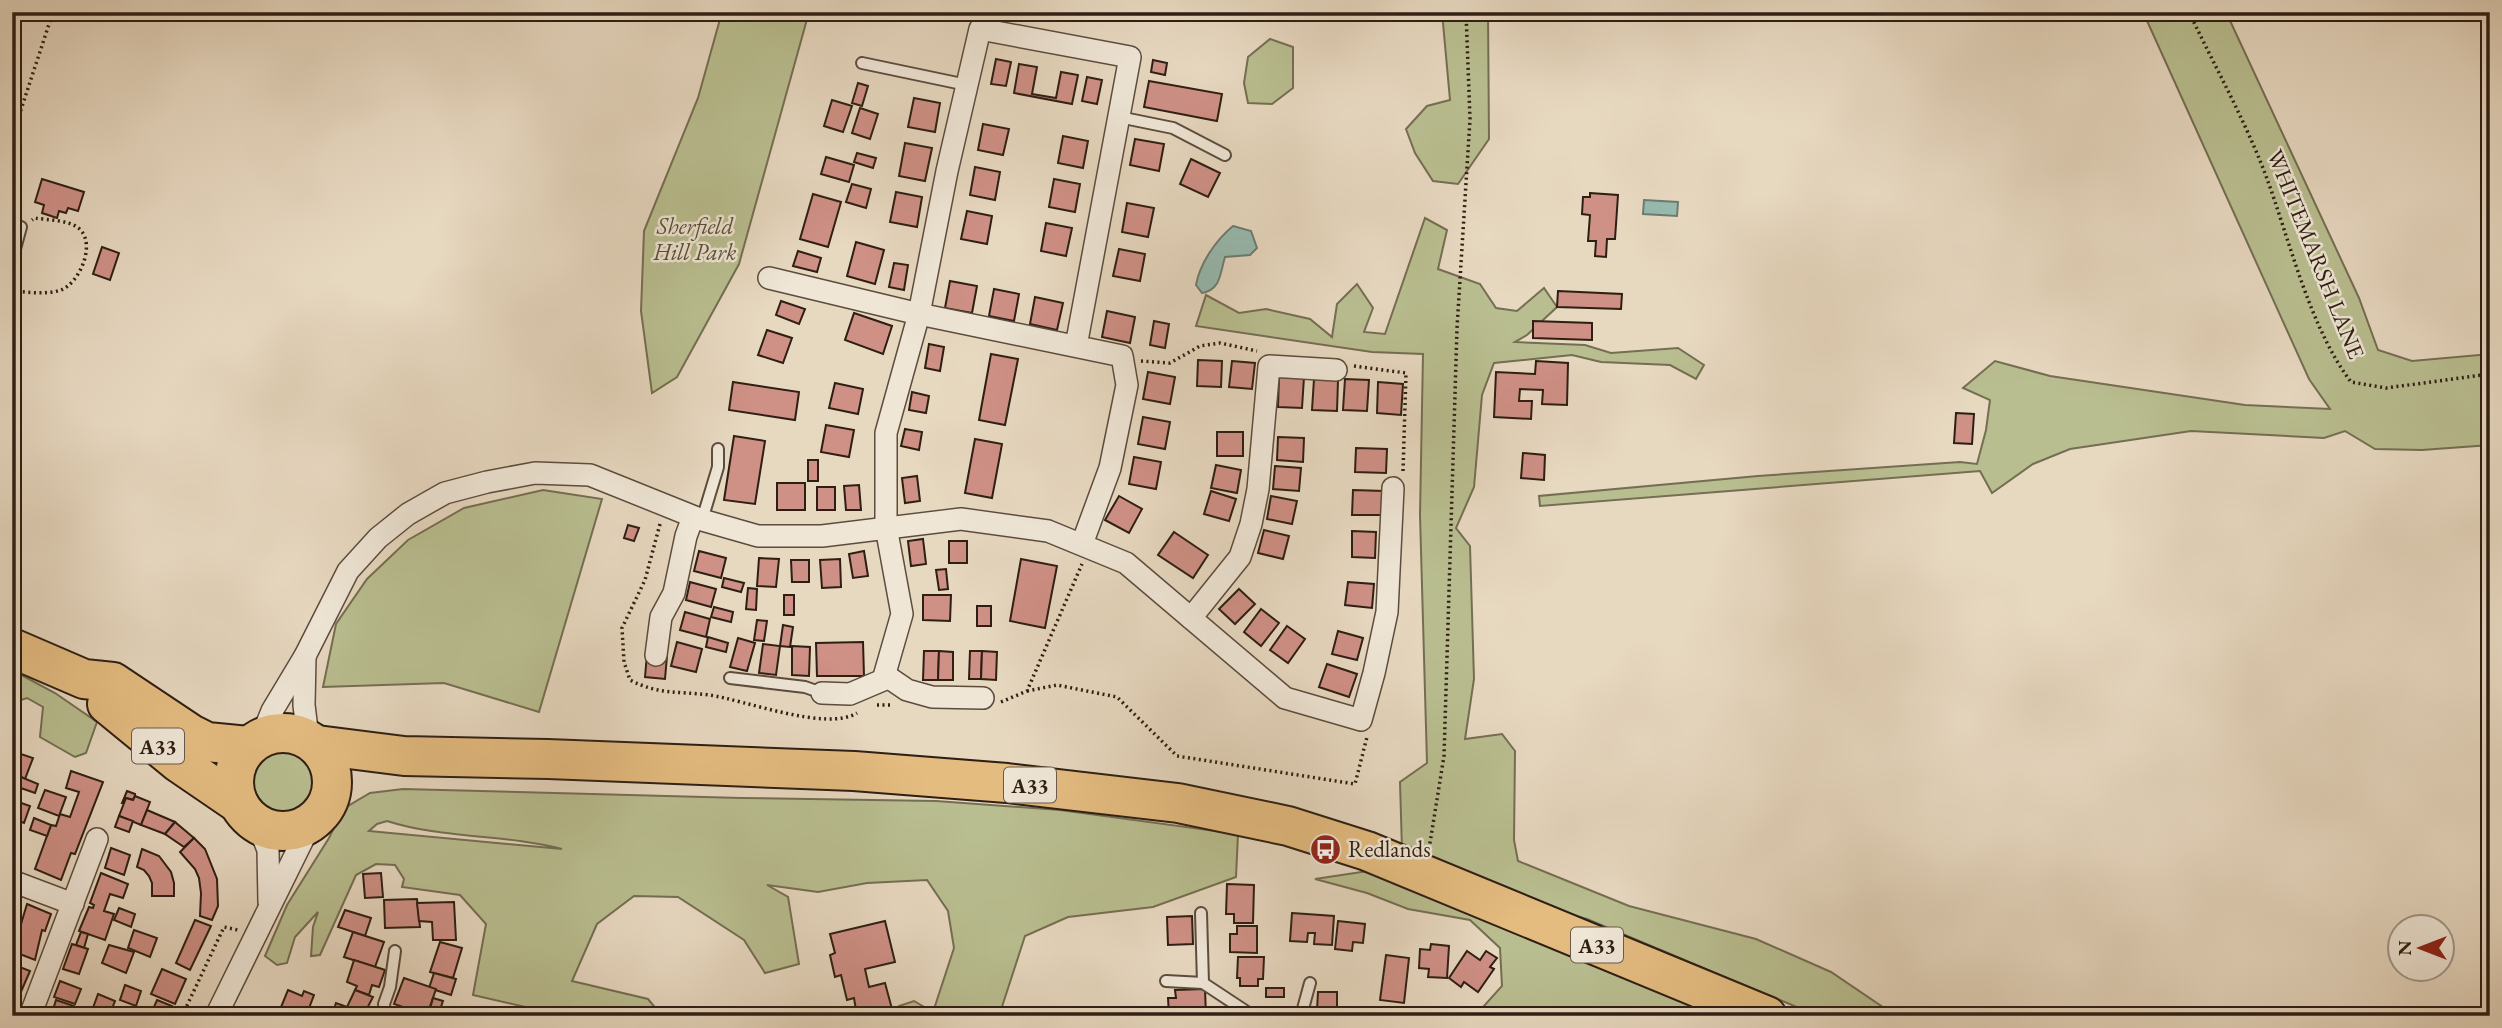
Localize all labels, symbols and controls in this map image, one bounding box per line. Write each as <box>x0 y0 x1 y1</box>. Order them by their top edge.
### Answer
street label: WHITEMARSH LANE <box>2260 145 2372 363</box>
park label: Sherfield Hill Park <box>653 211 737 267</box>
road number: A33 <box>132 728 184 764</box>
road number: A33 <box>1004 768 1056 802</box>
bus stop icon: Redlands <box>1308 832 1342 866</box>
place label: Redlands <box>1348 834 1431 864</box>
north arrow <box>2386 912 2456 982</box>
road number: A33 <box>1571 928 1623 962</box>
text: N <box>2392 940 2417 956</box>

